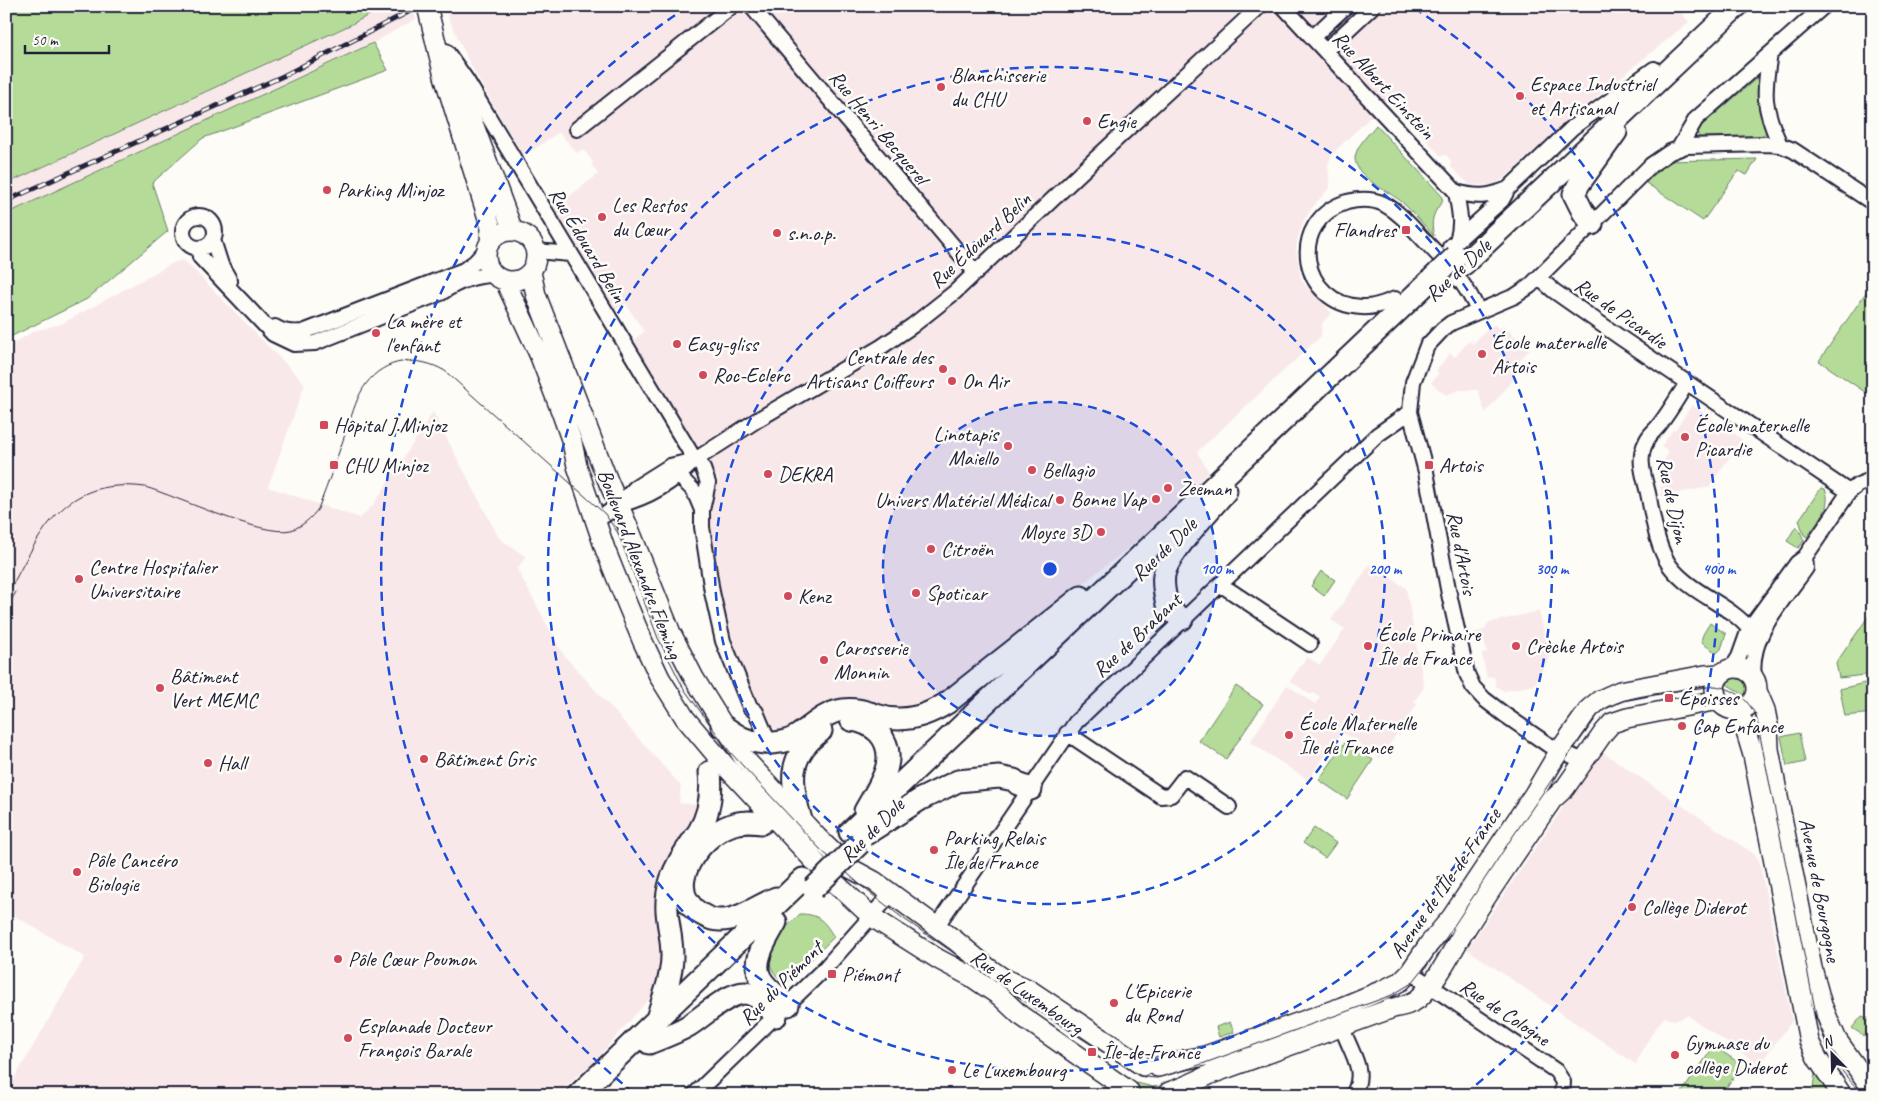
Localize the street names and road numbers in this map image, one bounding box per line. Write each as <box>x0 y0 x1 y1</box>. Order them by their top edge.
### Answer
street label: Rue Albert Einstein <box>1327 25 1441 145</box>
street label: Rue Henri Becquerel <box>824 65 936 192</box>
street label: Rue Édouard Belin <box>543 183 633 308</box>
street label: Rue Édouard Belin <box>924 186 1037 294</box>
street label: Rue de Dole <box>1420 232 1497 307</box>
street label: Rue de Picardie <box>1570 272 1674 355</box>
street label: Rue de Dijon <box>1651 454 1695 547</box>
street label: Boulevard Alexandre Fleming <box>592 465 689 664</box>
street label: Rue d'Artois <box>1441 509 1483 599</box>
street label: Rue de Dole <box>1126 511 1203 586</box>
street label: Rue de Brabant <box>1087 586 1188 683</box>
street label: Rue de Dole <box>834 791 911 868</box>
street label: Avenue de l’Île-de-France <box>1384 802 1507 963</box>
street label: Avenue de Bourgogne <box>1793 816 1847 965</box>
street label: Rue du Piémont <box>734 933 831 1030</box>
street label: Rue de Luxembourg <box>966 944 1090 1041</box>
street label: Rue de Cologne <box>1455 973 1556 1052</box>

